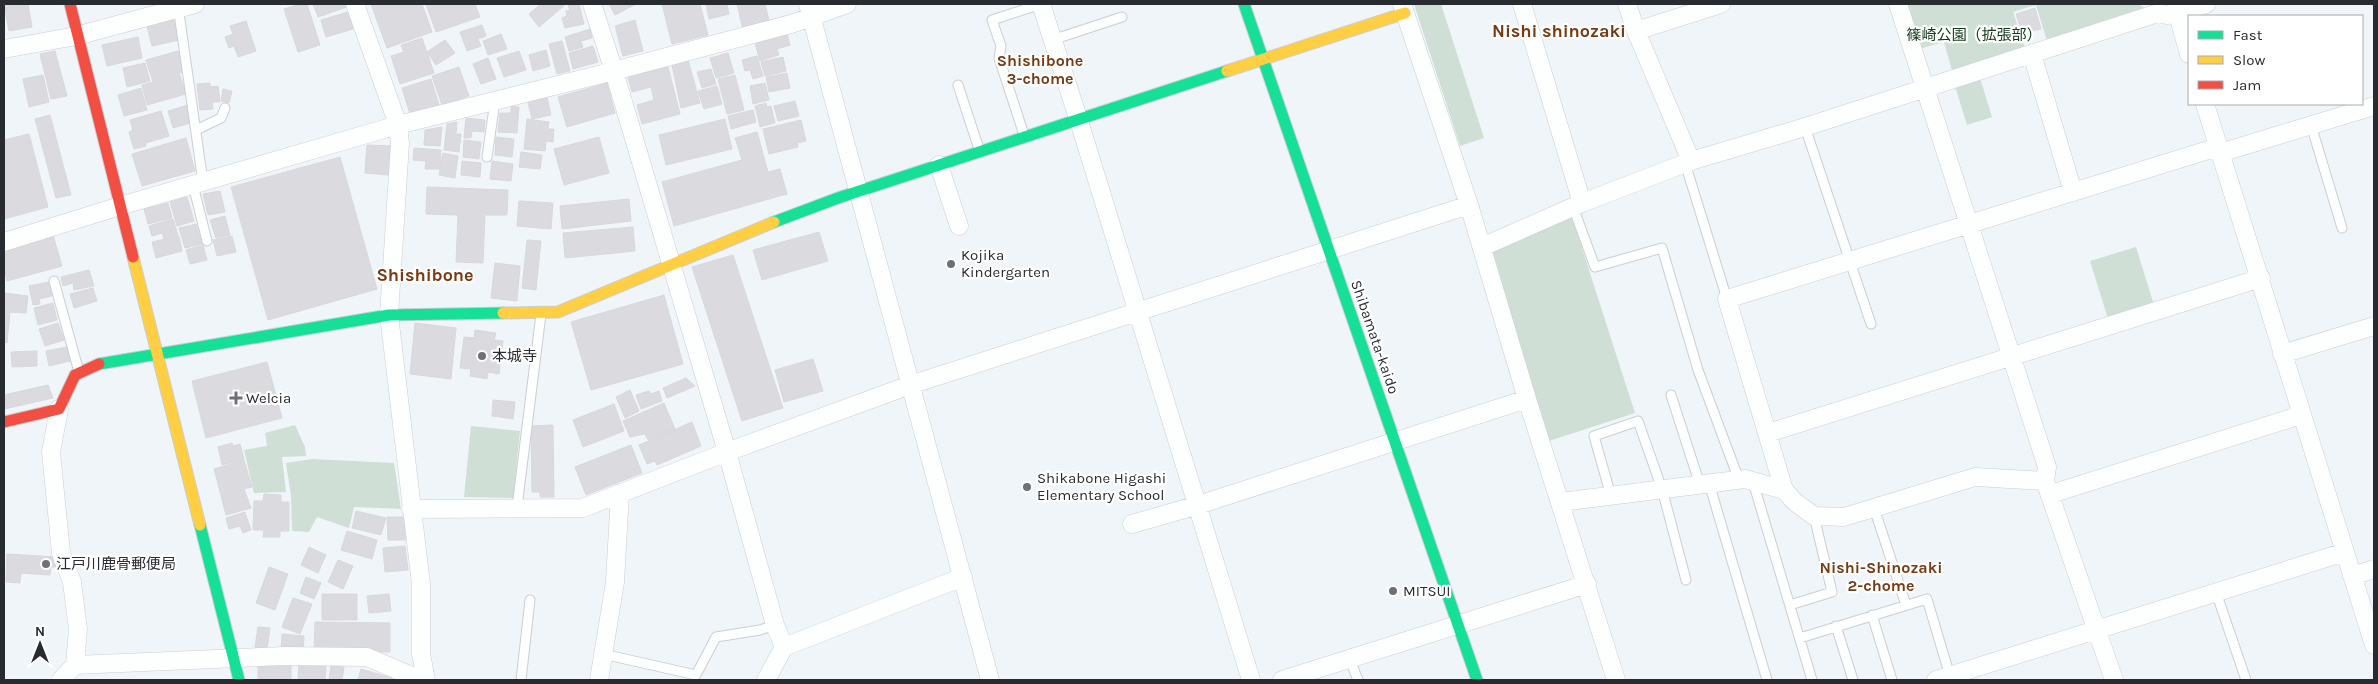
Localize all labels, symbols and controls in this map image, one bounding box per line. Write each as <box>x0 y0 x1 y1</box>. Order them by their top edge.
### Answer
legend <box>2188 15 2363 105</box>
district label: Nishi shinozaki <box>1492 20 1626 42</box>
park label: 篠崎公園（拡張部） <box>1906 26 2042 44</box>
text: Fast <box>2233 26 2263 44</box>
district label: Shishibone 3-chome <box>997 51 1083 88</box>
text: Slow <box>2233 51 2265 69</box>
text: Jam <box>2233 76 2261 94</box>
place label: Kojika Kindergarten <box>961 246 1050 281</box>
marker: Kojika Kindergarten <box>945 258 957 270</box>
district label: Shishibone <box>376 264 474 286</box>
street label: Shibamata-kaido <box>1347 278 1403 396</box>
place label: 本城寺 <box>492 347 537 365</box>
marker: 本城寺 <box>476 350 488 362</box>
place label: Welcia <box>246 389 291 407</box>
marker: Welcia <box>230 392 242 404</box>
place label: Shikabone Higashi Elementary School <box>1037 469 1166 504</box>
marker: Shikabone Higashi Elementary School <box>1021 481 1033 493</box>
place label: 江戸川鹿骨郵便局 <box>56 555 176 573</box>
marker: 江戸川鹿骨郵便局 <box>40 558 52 570</box>
district label: Nishi-Shinozaki 2-chome <box>1820 558 1942 595</box>
place label: MITSUI <box>1403 582 1450 600</box>
marker: MITSUI <box>1387 585 1399 597</box>
north arrow <box>15 619 65 669</box>
text: N <box>35 623 45 640</box>

